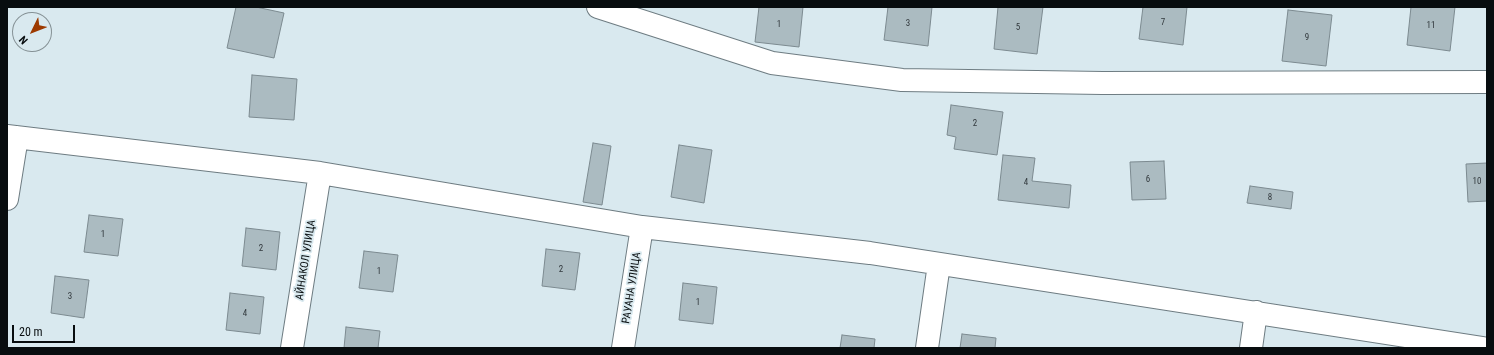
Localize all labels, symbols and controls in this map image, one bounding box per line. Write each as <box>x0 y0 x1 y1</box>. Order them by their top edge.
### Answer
north arrow <box>12 12 52 52</box>
house number: 7 <box>1161 18 1165 28</box>
house number: 3 <box>906 19 910 29</box>
house number: 1 <box>777 20 781 30</box>
house number: 11 <box>1427 21 1435 31</box>
house number: 5 <box>1016 23 1020 33</box>
text: N <box>17 33 31 47</box>
house number: 9 <box>1305 33 1309 43</box>
house number: 2 <box>973 119 977 129</box>
house number: 6 <box>1146 175 1150 185</box>
house number: 10 <box>1473 177 1481 187</box>
house number: 4 <box>1024 178 1028 188</box>
house number: 8 <box>1268 193 1272 203</box>
street label: АЙНАКОЛ УЛИЦА <box>293 219 319 301</box>
house number: 1 <box>101 230 105 240</box>
house number: 2 <box>259 244 263 254</box>
street label: РАУАНА УЛИЦА <box>620 251 644 325</box>
house number: 2 <box>559 265 563 275</box>
house number: 1 <box>377 267 381 277</box>
house number: 3 <box>68 292 72 302</box>
house number: 1 <box>696 298 700 308</box>
house number: 4 <box>243 309 247 319</box>
scale bar <box>14 317 77 343</box>
text: 20 m <box>19 325 43 339</box>

